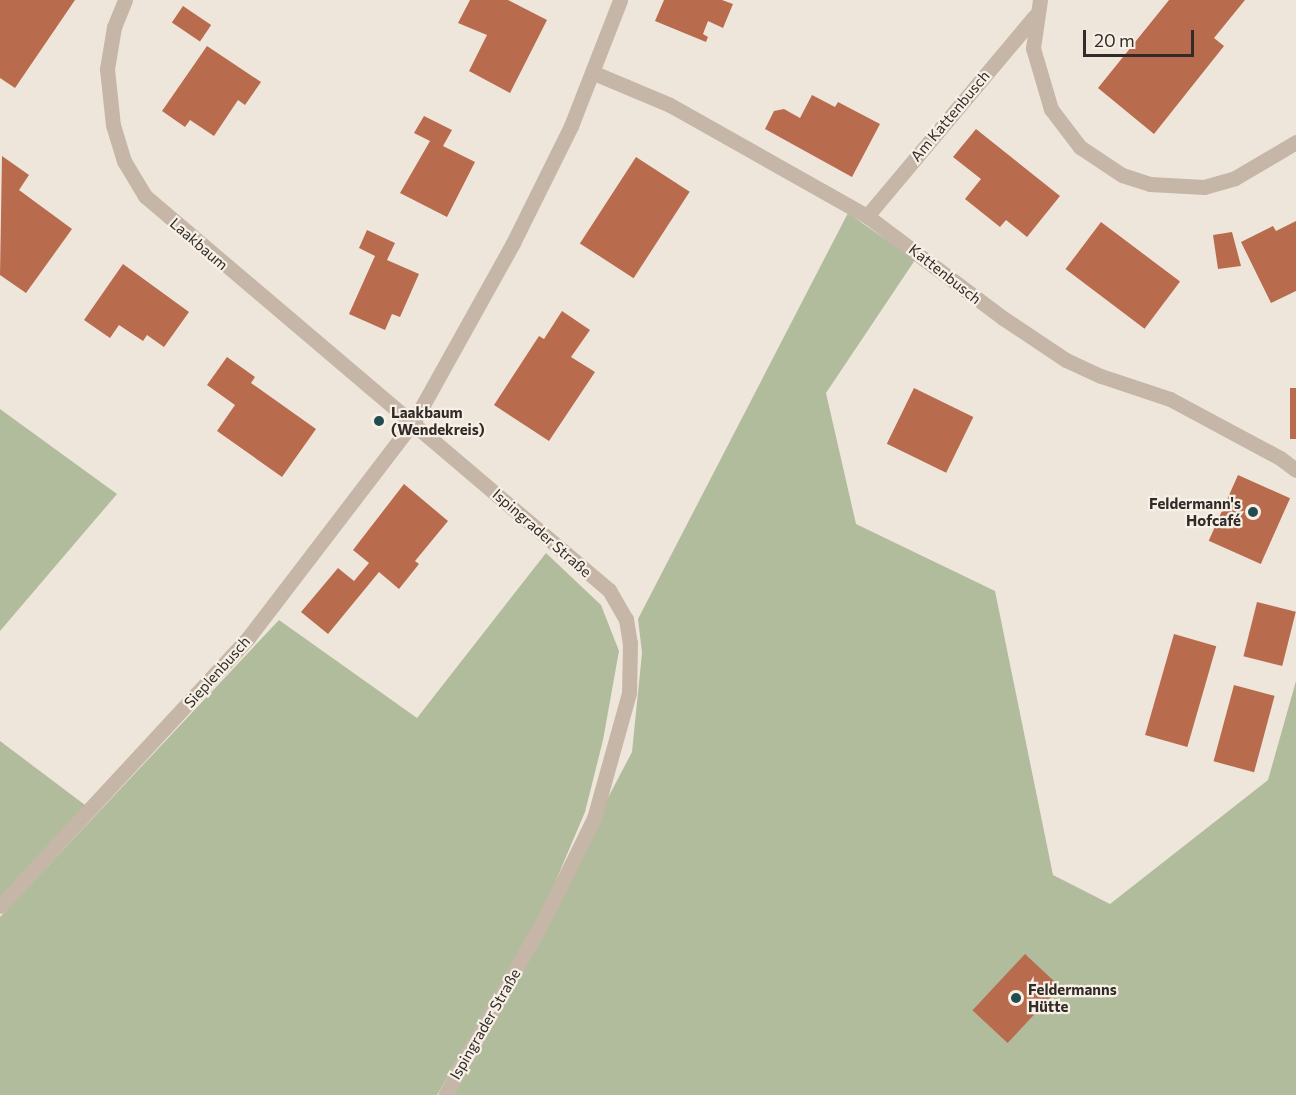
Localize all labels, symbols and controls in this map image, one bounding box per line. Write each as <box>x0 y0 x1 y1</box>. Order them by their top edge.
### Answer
scale bar <box>1086 18 1197 56</box>
text: 20 m <box>1094 29 1135 51</box>
street label: Am Kattenbusch <box>907 67 993 165</box>
street label: Laakbaum <box>166 214 232 274</box>
street label: Kattenbusch <box>905 240 985 308</box>
place label: Laakbaum (Wendekreis) <box>391 403 485 438</box>
marker: Laakbaum (Wendekreis) <box>372 414 386 428</box>
street label: Ispingrader Straße <box>489 485 595 581</box>
place label: Feldermann's Hofcafé <box>1149 494 1241 529</box>
marker: Feldermann's Hofcafé <box>1246 505 1260 519</box>
street label: Sieplenbusch <box>180 633 254 711</box>
street label: Ispingrader Straße <box>446 965 524 1083</box>
place label: Feldermanns Hütte <box>1028 980 1117 1015</box>
marker: Feldermanns Hütte <box>1009 991 1023 1005</box>

